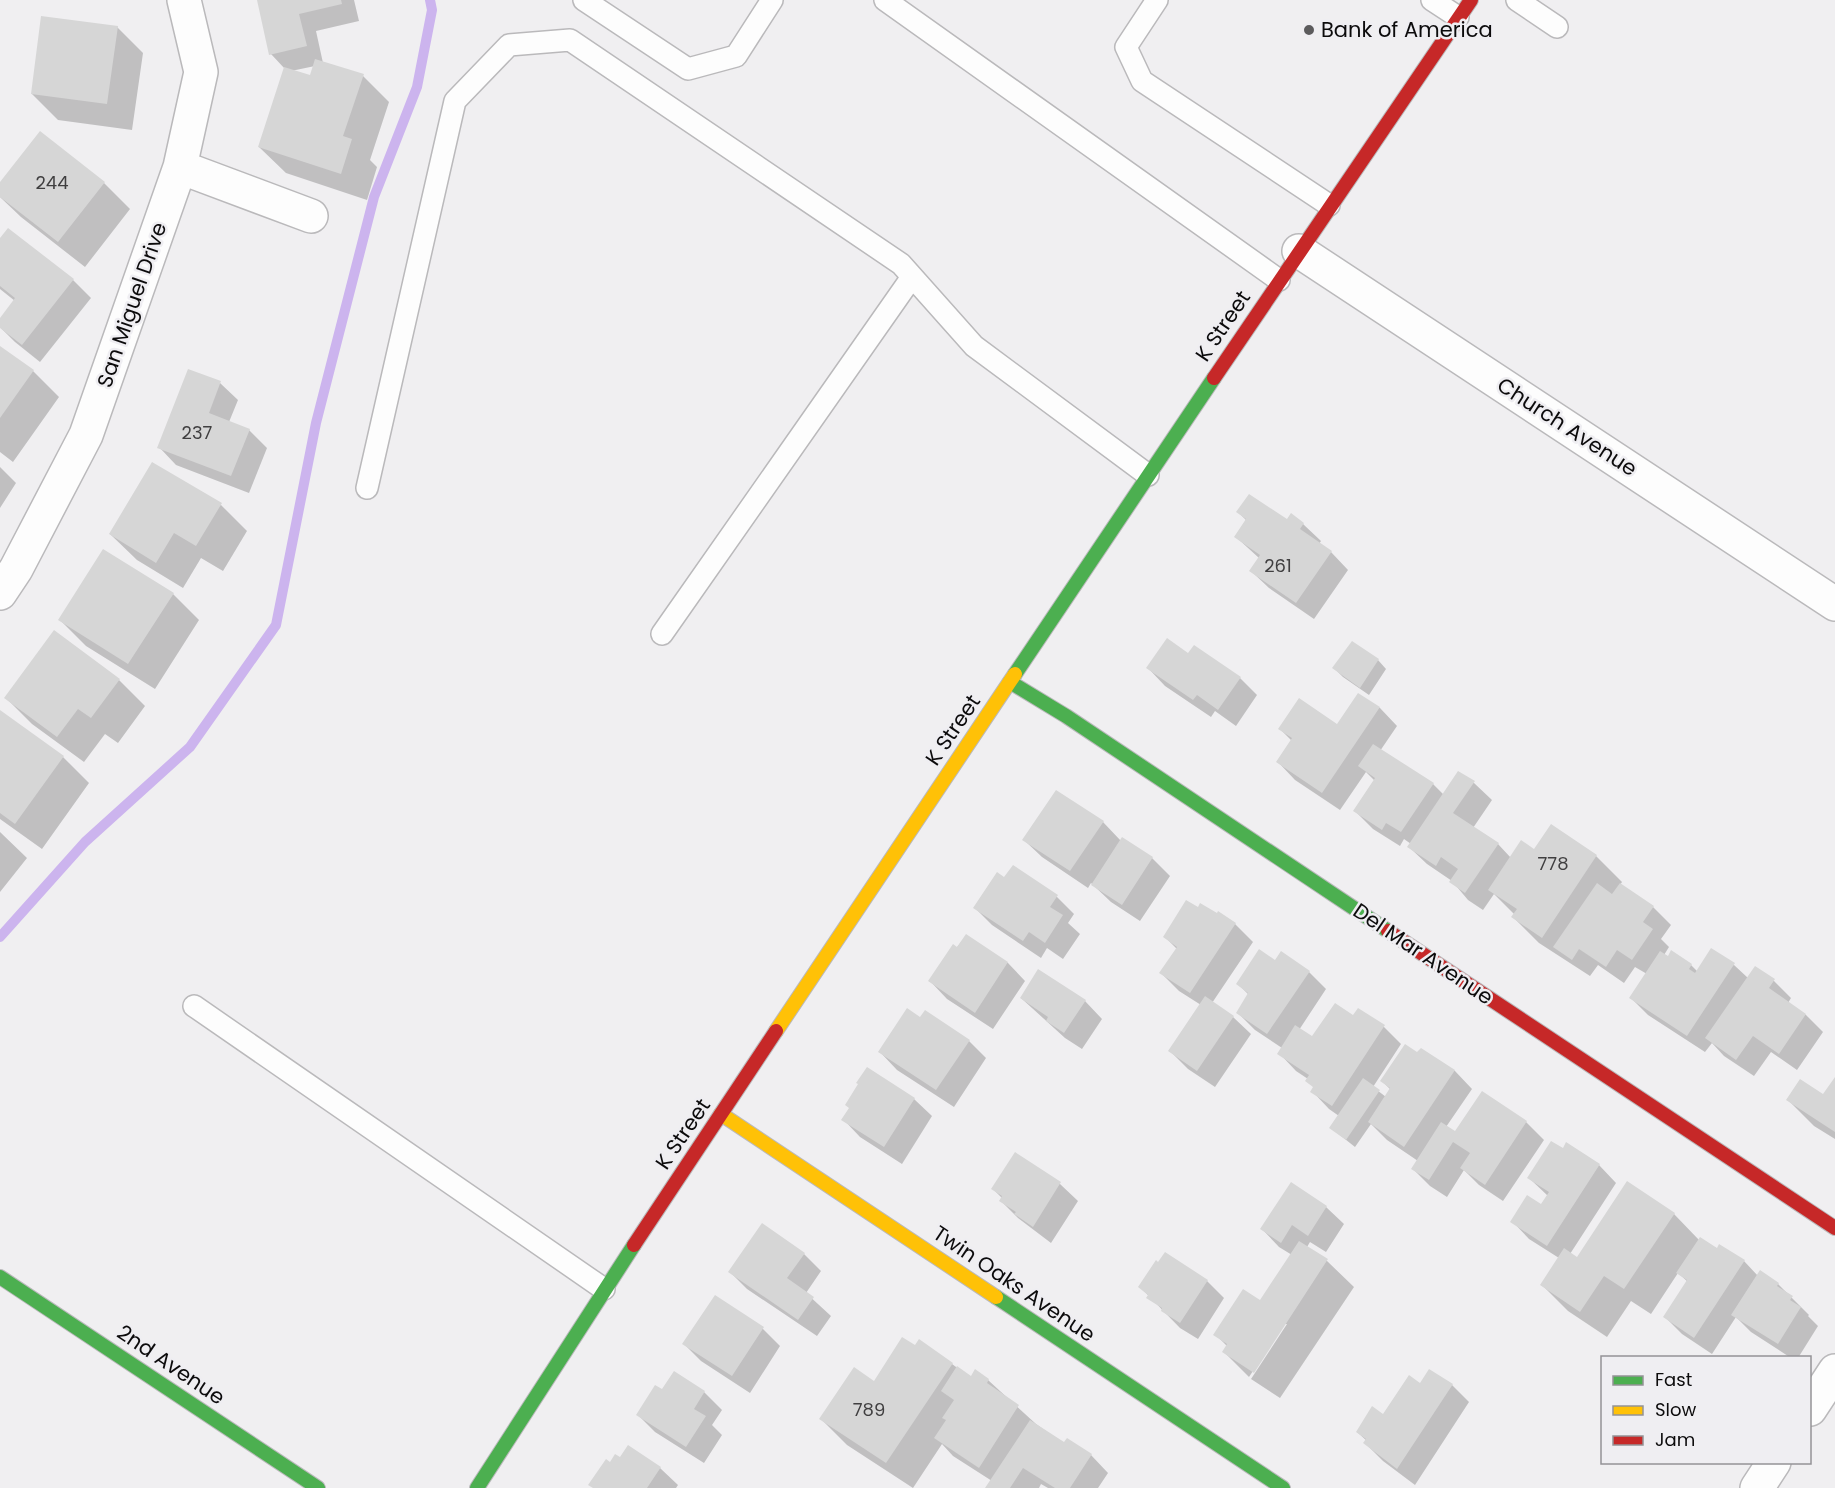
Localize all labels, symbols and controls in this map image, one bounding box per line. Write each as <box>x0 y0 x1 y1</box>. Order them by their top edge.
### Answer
place label: Bank of America <box>1321 15 1493 44</box>
marker: Bank of America <box>1302 23 1316 37</box>
house number: 244 <box>36 170 69 195</box>
street label: San Miguel Drive <box>90 218 173 391</box>
street label: K Street <box>1188 285 1257 367</box>
street label: Church Avenue <box>1492 370 1643 483</box>
house number: 237 <box>182 420 213 445</box>
house number: 261 <box>1264 553 1292 578</box>
street label: K Street <box>918 689 987 771</box>
house number: 778 <box>1537 851 1569 876</box>
street label: Del Mar Avenue <box>1348 896 1499 1011</box>
street label: K Street <box>648 1093 717 1175</box>
street label: Twin Oaks Avenue <box>928 1219 1101 1349</box>
street label: 2nd Avenue <box>112 1318 231 1411</box>
legend <box>1601 1356 1811 1464</box>
text: Fast <box>1655 1367 1692 1392</box>
house number: 789 <box>853 1397 885 1422</box>
text: Slow <box>1655 1397 1697 1422</box>
text: Jam <box>1655 1427 1695 1452</box>

